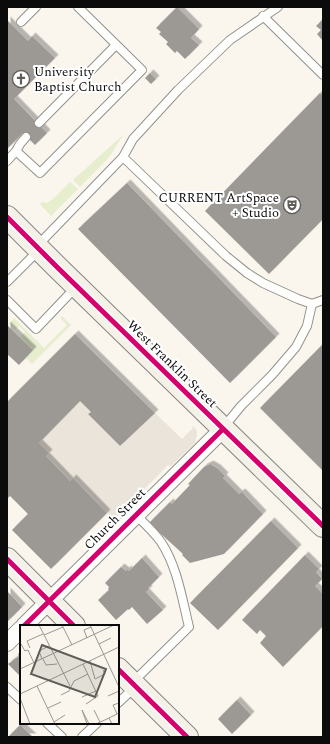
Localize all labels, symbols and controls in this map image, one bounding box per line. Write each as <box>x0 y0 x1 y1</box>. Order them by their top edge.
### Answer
place label: University Baptist Church <box>34 62 122 97</box>
church icon: University Baptist Church <box>11 69 31 89</box>
place label: CURRENT ArtSpace + Studio <box>159 188 279 223</box>
theatre icon: CURRENT ArtSpace + Studio <box>282 195 302 215</box>
street label: West Franklin Street <box>122 316 222 413</box>
street label: Church Street <box>79 483 151 555</box>
inset map <box>20 625 119 724</box>

